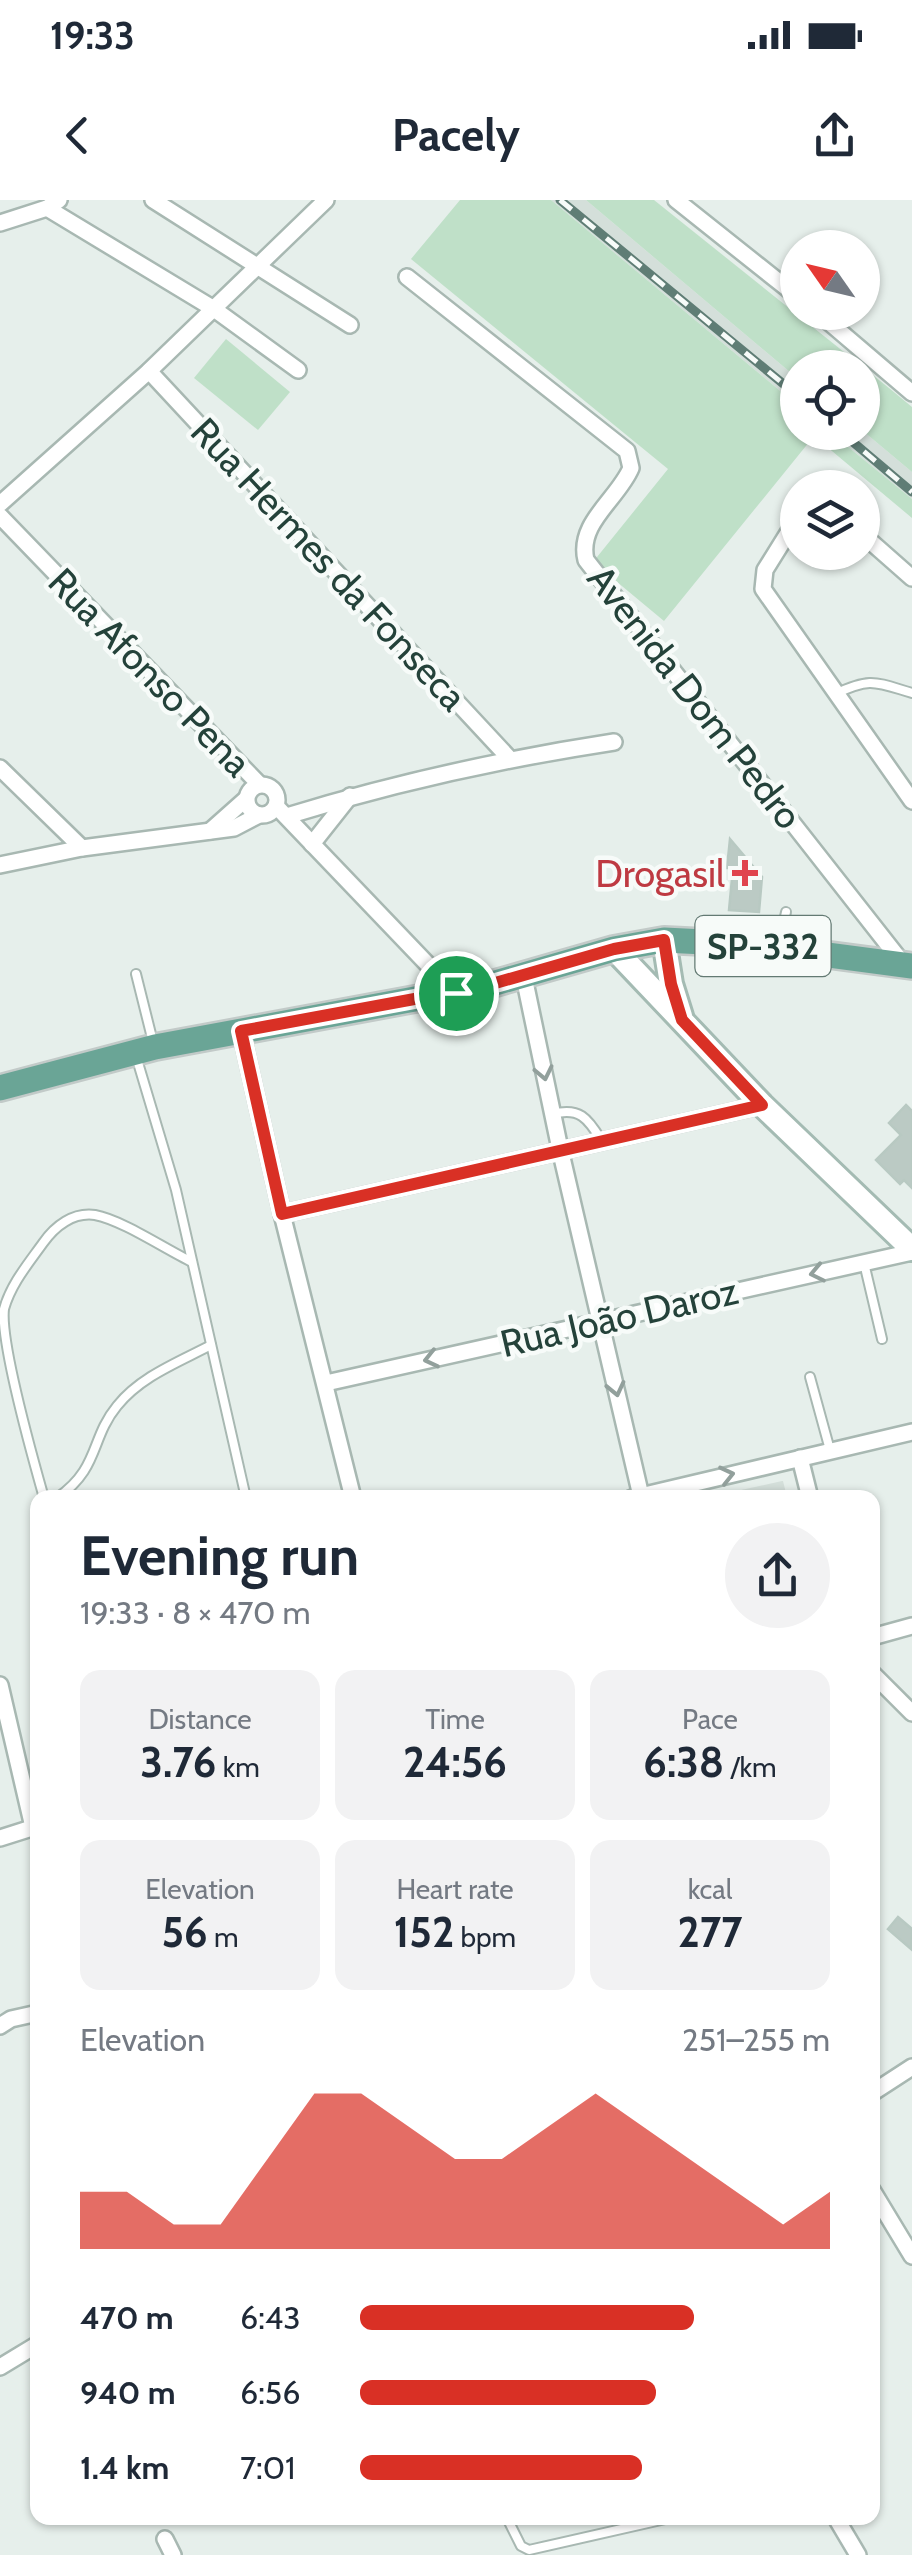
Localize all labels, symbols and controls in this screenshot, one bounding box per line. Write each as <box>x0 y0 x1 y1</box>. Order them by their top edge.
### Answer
text: 19:33 <box>50 12 135 59</box>
icon: back <box>50 108 105 163</box>
text: Pacely <box>392 108 520 162</box>
icon: share <box>807 108 862 163</box>
north arrow <box>780 230 880 330</box>
map controls <box>780 230 880 570</box>
button: locate <box>780 350 880 450</box>
street label: Rua Hermes da Fonseca <box>181 408 477 720</box>
button: layers <box>780 470 880 570</box>
street label: Avenida Dom Pedro <box>578 556 812 838</box>
street label: Rua Afonso Pena <box>39 558 261 786</box>
place label: Drogasil <box>595 850 725 897</box>
marker: Drogasil <box>734 862 756 884</box>
road number: SP-332 <box>696 916 830 976</box>
pin <box>414 951 499 1036</box>
icon: arrive <box>429 966 484 1021</box>
one-way arrow <box>532 1064 553 1081</box>
one-way arrow <box>809 1262 826 1283</box>
street label: Rua João Daroz <box>496 1267 742 1367</box>
one-way arrow <box>423 1347 440 1368</box>
one-way arrow <box>604 1381 625 1398</box>
one-way arrow <box>718 1466 735 1487</box>
text: Evening run <box>80 1522 359 1589</box>
button: share <box>725 1523 830 1628</box>
text: 19:33 · 8 × 470 m <box>80 1593 311 1632</box>
text: Distance <box>148 1702 252 1736</box>
text: Time <box>425 1702 485 1736</box>
text: Pace <box>682 1702 738 1736</box>
text: 3.76 <box>140 1736 216 1788</box>
text: 24:56 <box>403 1736 507 1788</box>
text: 6:38 <box>643 1736 724 1788</box>
text: km <box>216 1750 260 1784</box>
text: /km <box>724 1750 777 1784</box>
text: Elevation <box>145 1872 255 1906</box>
text: Heart rate <box>396 1872 514 1906</box>
text: kcal <box>688 1872 732 1906</box>
text: 56 <box>161 1906 208 1958</box>
text: 152 <box>394 1906 454 1958</box>
text: 277 <box>677 1906 743 1958</box>
text: m <box>208 1920 239 1954</box>
text: bpm <box>454 1920 516 1954</box>
text: Elevation <box>80 2020 205 2059</box>
text: 251–255 m <box>682 2020 830 2059</box>
text: 470 m <box>80 2298 174 2337</box>
text: 6:43 <box>240 2298 301 2337</box>
text: 940 m <box>80 2373 175 2412</box>
text: 6:56 <box>240 2373 300 2412</box>
text: 1.4 km <box>80 2448 169 2487</box>
text: 7:01 <box>240 2448 296 2487</box>

